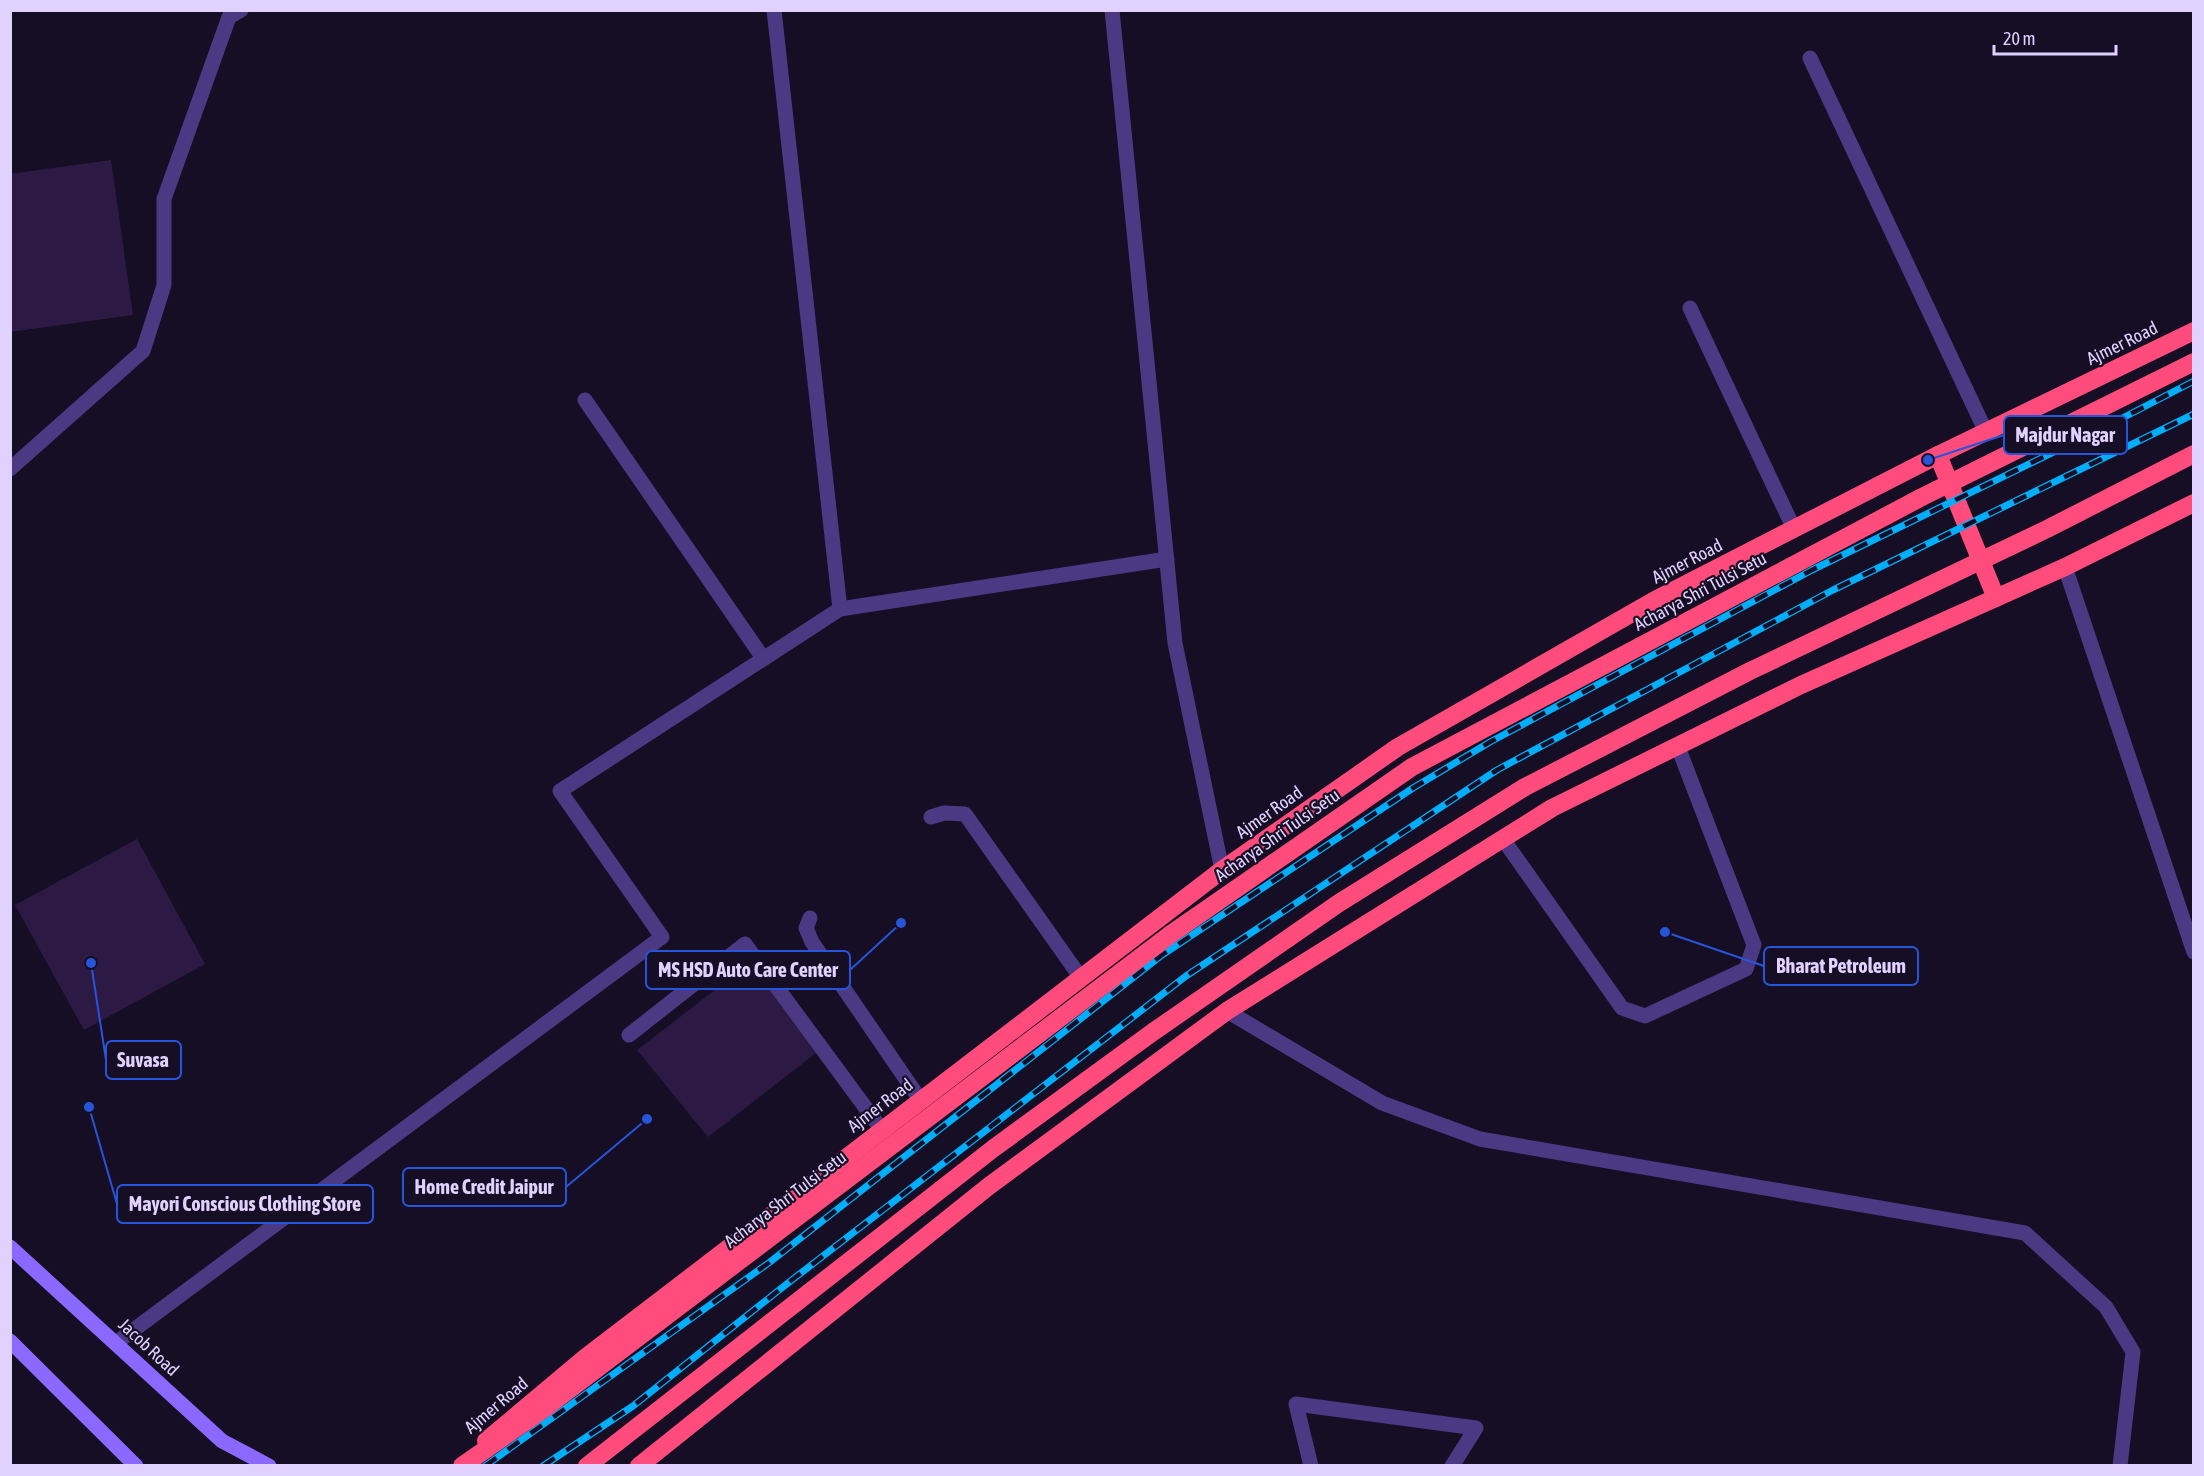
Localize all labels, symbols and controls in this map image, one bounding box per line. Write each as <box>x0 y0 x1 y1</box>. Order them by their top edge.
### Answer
scale bar <box>1994 18 2116 56</box>
text: 20 m <box>2003 28 2035 49</box>
street label: Ajmer Road <box>2083 317 2161 369</box>
callout: Majdur Nagar <box>2004 416 2127 454</box>
text: Majdur Nagar <box>2015 423 2116 446</box>
street label: Ajmer Road <box>1648 534 1726 588</box>
street label: Acharya Shri Tulsi Setu <box>1630 547 1770 635</box>
street label: Ajmer Road <box>1232 782 1306 842</box>
street label: Acharya Shri Tulsi Setu <box>1211 784 1343 886</box>
callout: Bharat Petroleum <box>1764 947 1918 985</box>
callout: MS HSD Auto Care Center <box>646 951 850 989</box>
text: Bharat Petroleum <box>1776 954 1906 977</box>
text: MS HSD Auto Care Center <box>658 958 839 981</box>
callout: Suvasa <box>106 1041 181 1079</box>
text: Suvasa <box>117 1048 169 1071</box>
street label: Ajmer Road <box>843 1074 917 1136</box>
street label: Acharya Shri Tulsi Setu <box>720 1146 850 1252</box>
callout: Home Credit Jaipur <box>403 1168 566 1206</box>
text: Home Credit Jaipur <box>414 1175 555 1198</box>
callout: Mayori Conscious Clothing Store <box>117 1185 373 1223</box>
text: Mayori Conscious Clothing Store <box>129 1192 361 1215</box>
street label: Jacob Road <box>115 1314 183 1380</box>
street label: Ajmer Road <box>460 1372 532 1438</box>

